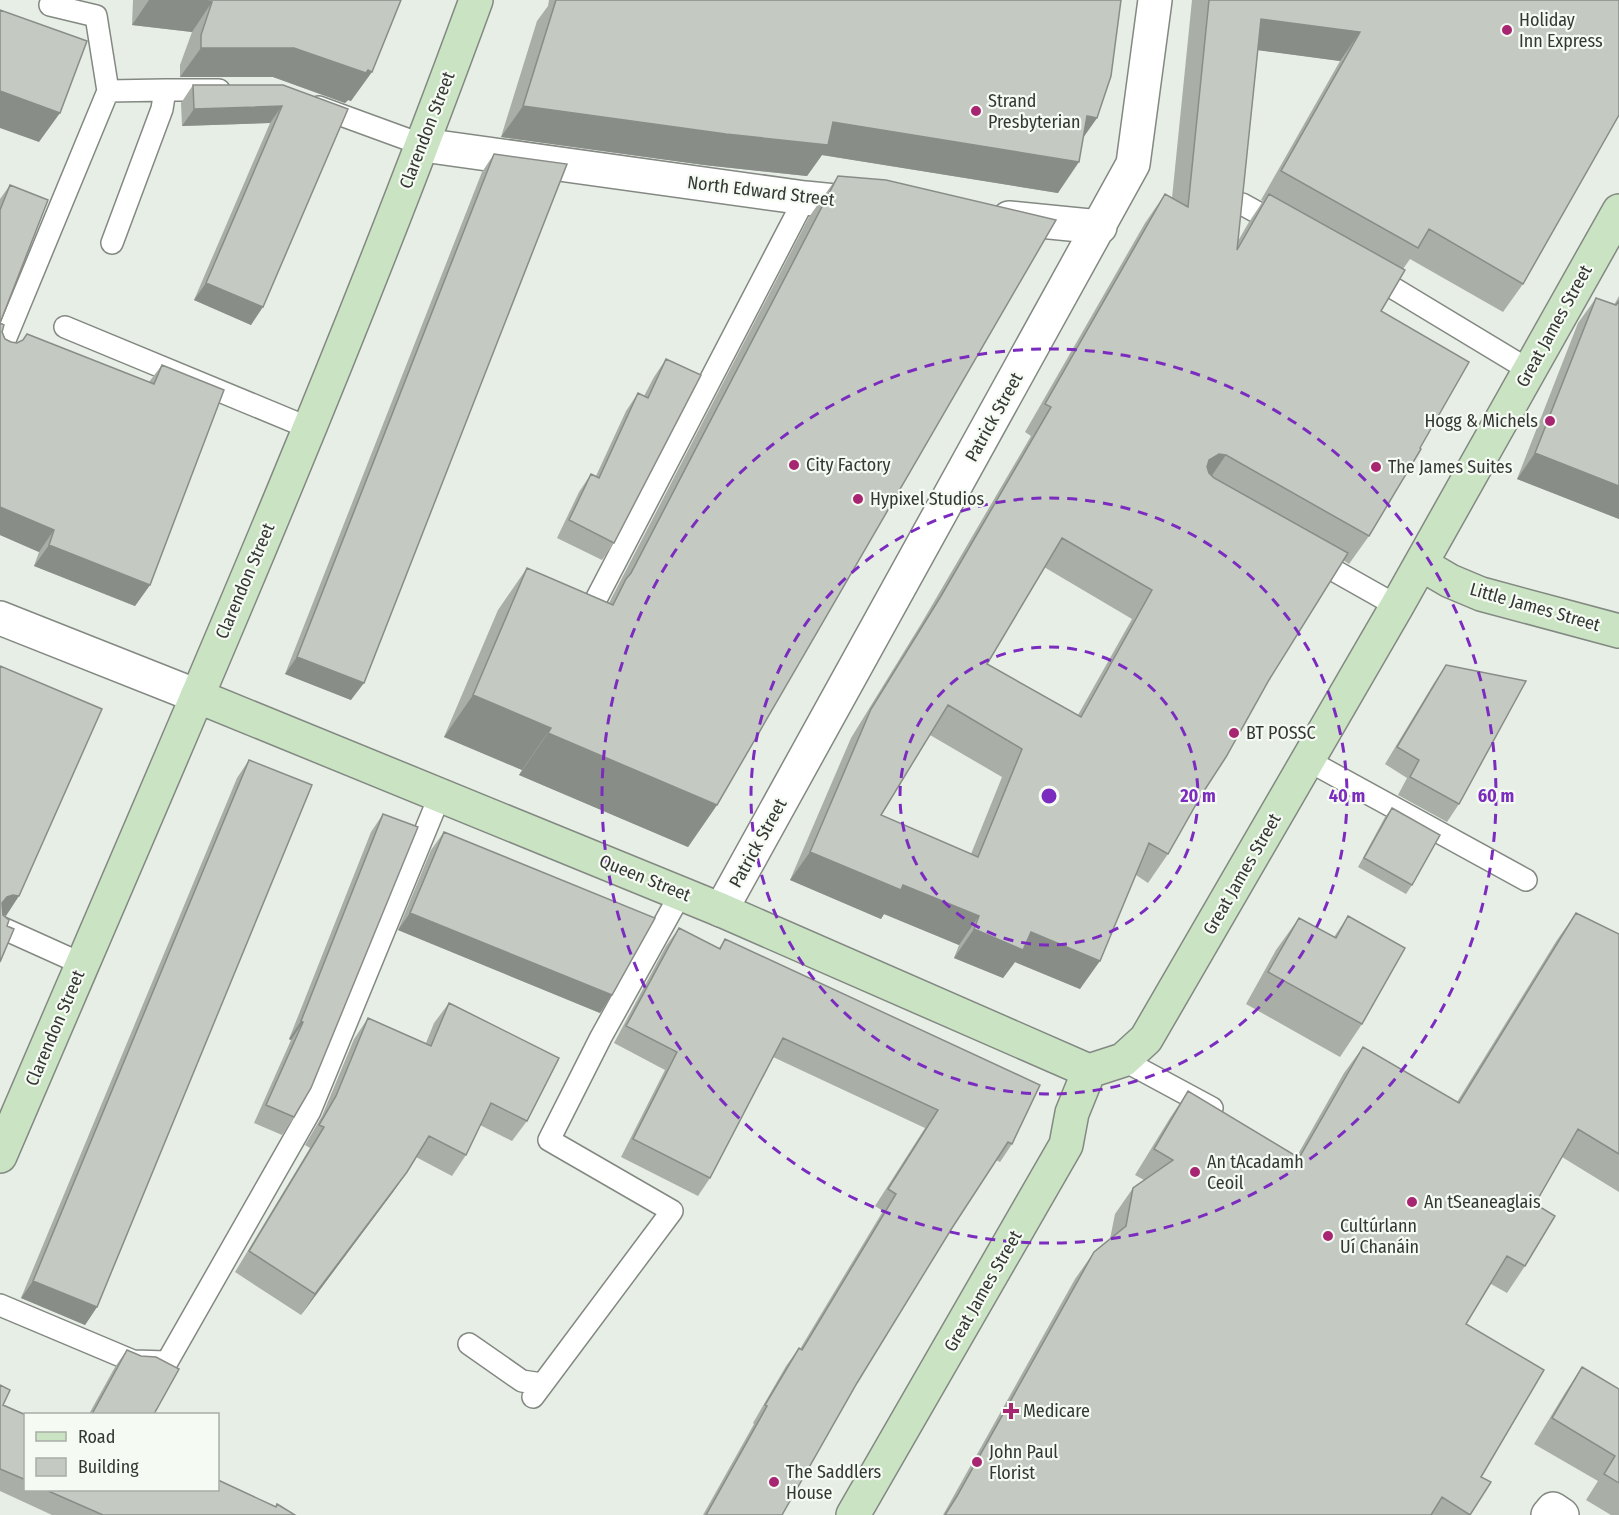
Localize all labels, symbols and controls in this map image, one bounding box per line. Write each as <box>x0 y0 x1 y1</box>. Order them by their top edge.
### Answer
place label: Holiday Inn Express <box>1519 9 1603 52</box>
marker: Holiday Inn Express <box>1500 23 1514 37</box>
street label: Clarendon Street <box>395 68 459 192</box>
place label: Strand Presbyterian <box>988 90 1081 133</box>
marker: Strand Presbyterian <box>969 104 983 118</box>
street label: North Edward Street <box>686 171 836 211</box>
street label: Great James Street <box>1511 261 1597 391</box>
street label: Patrick Street <box>960 368 1028 465</box>
place label: Hogg & Michels <box>1424 410 1538 432</box>
marker: Hogg & Michels <box>1543 414 1557 428</box>
place label: City Factory <box>806 454 891 476</box>
place label: The James Suites <box>1388 456 1513 478</box>
marker: City Factory <box>787 458 801 472</box>
marker: The James Suites <box>1369 460 1383 474</box>
place label: Hypixel Studios <box>870 488 985 510</box>
marker: Hypixel Studios <box>851 492 865 506</box>
street label: Clarendon Street <box>211 520 279 642</box>
street label: Little James Street <box>1467 578 1603 636</box>
place label: BT POSSC <box>1246 722 1316 744</box>
marker: BT POSSC <box>1227 726 1241 740</box>
text: 20 m <box>1179 785 1216 807</box>
text: 40 m <box>1329 785 1365 807</box>
text: 60 m <box>1478 785 1514 807</box>
centre of rings <box>1039 786 1059 806</box>
street label: Patrick Street <box>724 794 792 891</box>
street label: Great James Street <box>1198 809 1286 939</box>
street label: Queen Street <box>596 850 694 906</box>
street label: Clarendon Street <box>21 967 89 1089</box>
place label: An tAcadamh Ceoil <box>1207 1151 1304 1194</box>
marker: An tAcadamh Ceoil <box>1188 1165 1202 1179</box>
place label: An tSeaneaglais <box>1424 1191 1541 1213</box>
marker: An tSeaneaglais <box>1405 1195 1419 1209</box>
place label: Cultúrlann Uí Chanáin <box>1340 1215 1419 1258</box>
street label: Great James Street <box>939 1226 1027 1356</box>
marker: Cultúrlann Uí Chanáin <box>1321 1229 1335 1243</box>
place label: Medicare <box>1023 1400 1090 1422</box>
marker: Medicare <box>1004 1404 1018 1418</box>
legend <box>24 1413 219 1491</box>
text: Road <box>78 1426 115 1448</box>
place label: John Paul Florist <box>989 1441 1058 1484</box>
marker: John Paul Florist <box>970 1455 984 1469</box>
text: Building <box>78 1456 139 1478</box>
place label: The Saddlers House <box>786 1461 882 1504</box>
marker: The Saddlers House <box>767 1475 781 1489</box>

